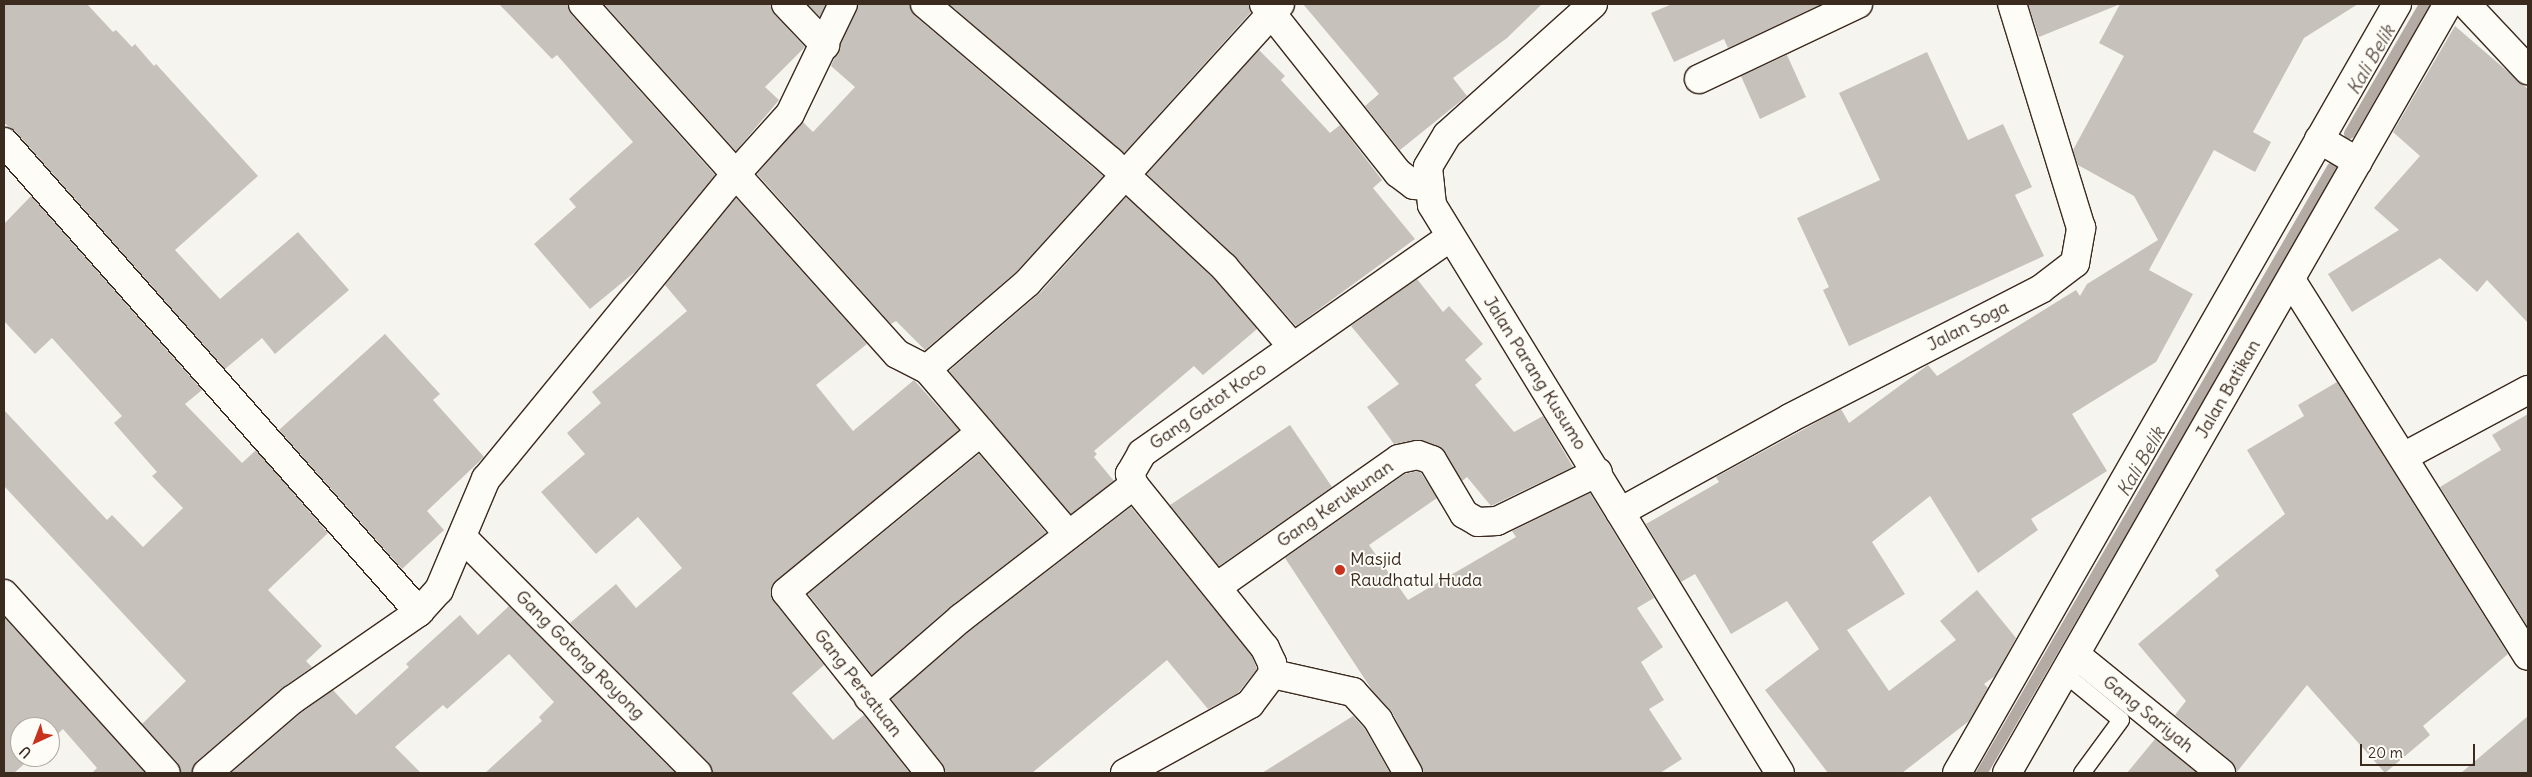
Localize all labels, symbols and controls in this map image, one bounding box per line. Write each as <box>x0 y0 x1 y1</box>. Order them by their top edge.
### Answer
water label: Kali Belik <box>2342 21 2400 99</box>
street label: Jalan Parang Kusumo <box>1479 292 1591 454</box>
street label: Jalan Soga <box>1924 296 2012 356</box>
street label: Jalan Batikan <box>2191 336 2265 442</box>
street label: Gang Gatot Koco <box>1145 358 1271 454</box>
water label: Kali Belik <box>2112 423 2170 501</box>
street label: Gang Kerukunan <box>1273 456 1397 552</box>
place label: Masjid Raudhatul Huda <box>1350 549 1482 592</box>
marker: Masjid Raudhatul Huda <box>1334 564 1346 576</box>
street label: Gang Gotong Royong <box>511 586 649 724</box>
street label: Gang Persatuan <box>809 625 907 741</box>
street label: Gang Sariyah <box>2098 671 2198 757</box>
north arrow <box>10 717 60 767</box>
scale bar <box>2362 734 2477 766</box>
text: U <box>16 742 35 762</box>
text: 20 m <box>2368 743 2403 762</box>

